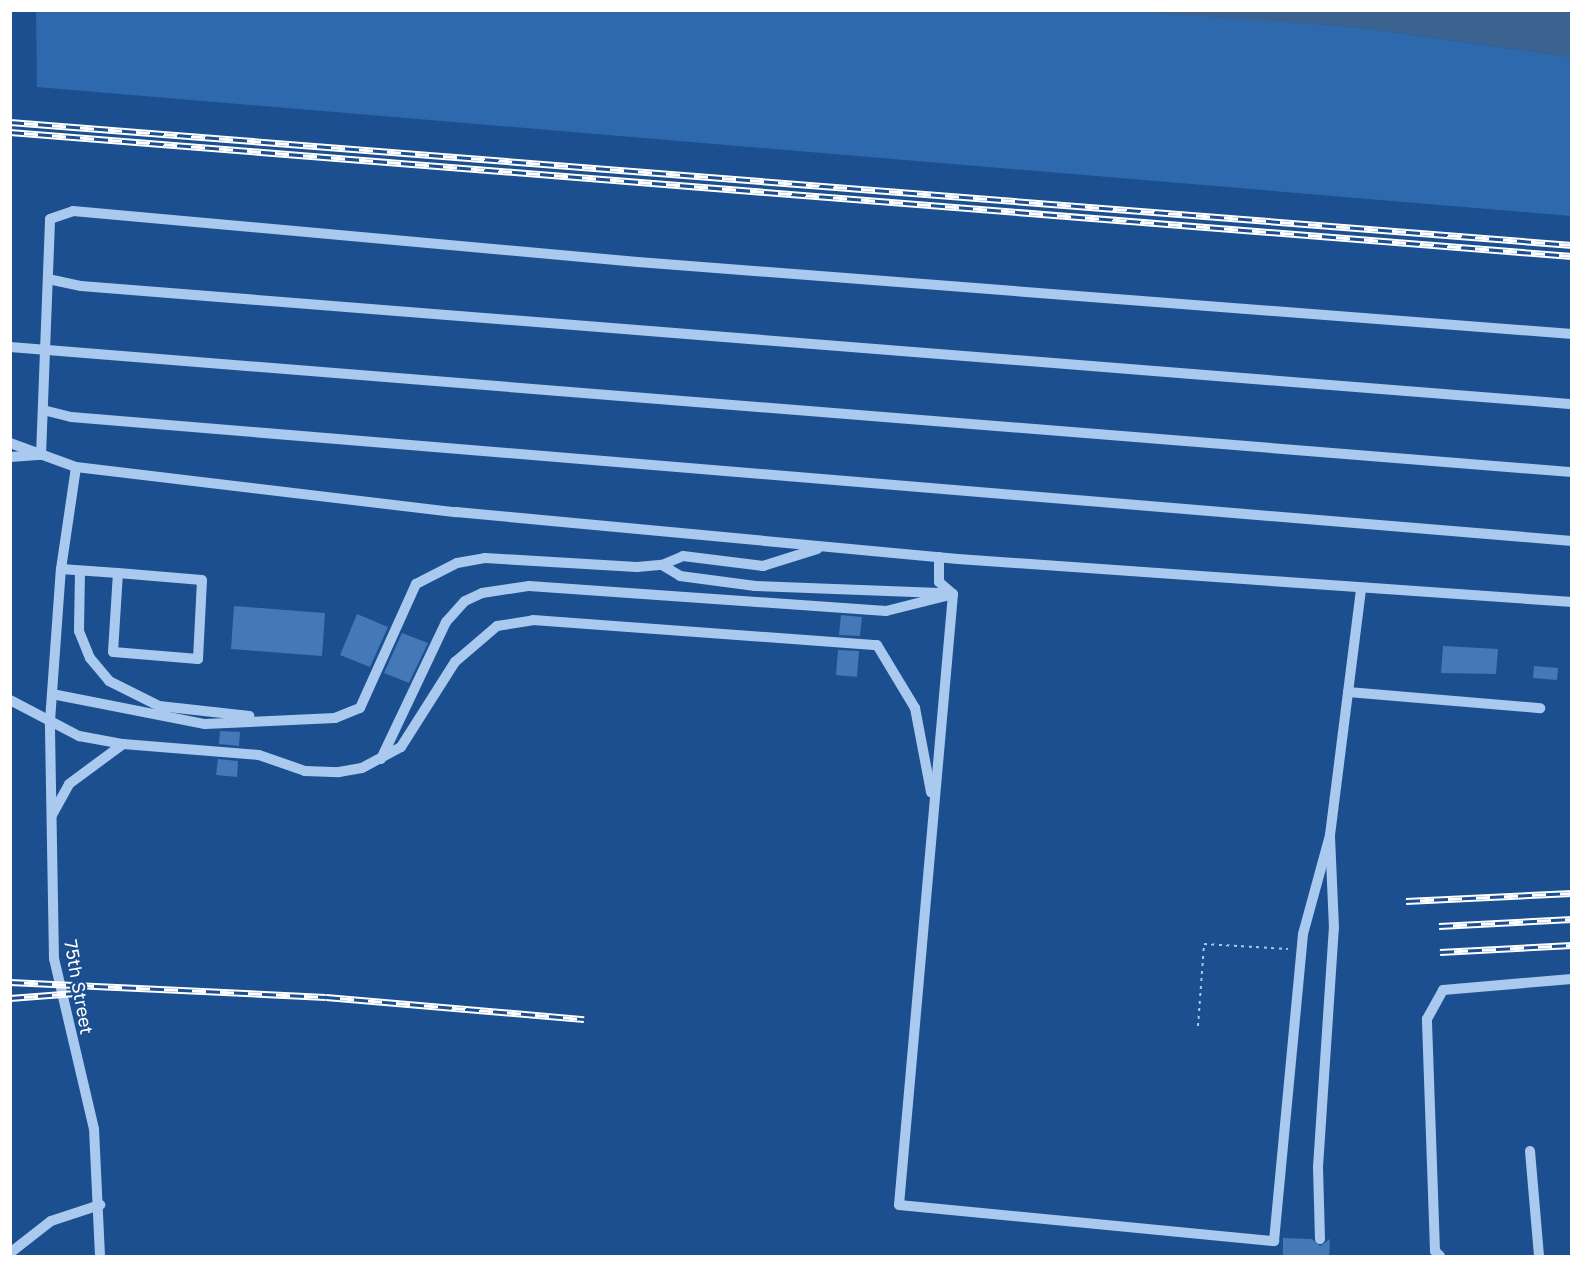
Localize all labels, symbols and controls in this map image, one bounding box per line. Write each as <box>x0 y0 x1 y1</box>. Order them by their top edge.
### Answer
street label: 75th Street <box>60 938 98 1036</box>

